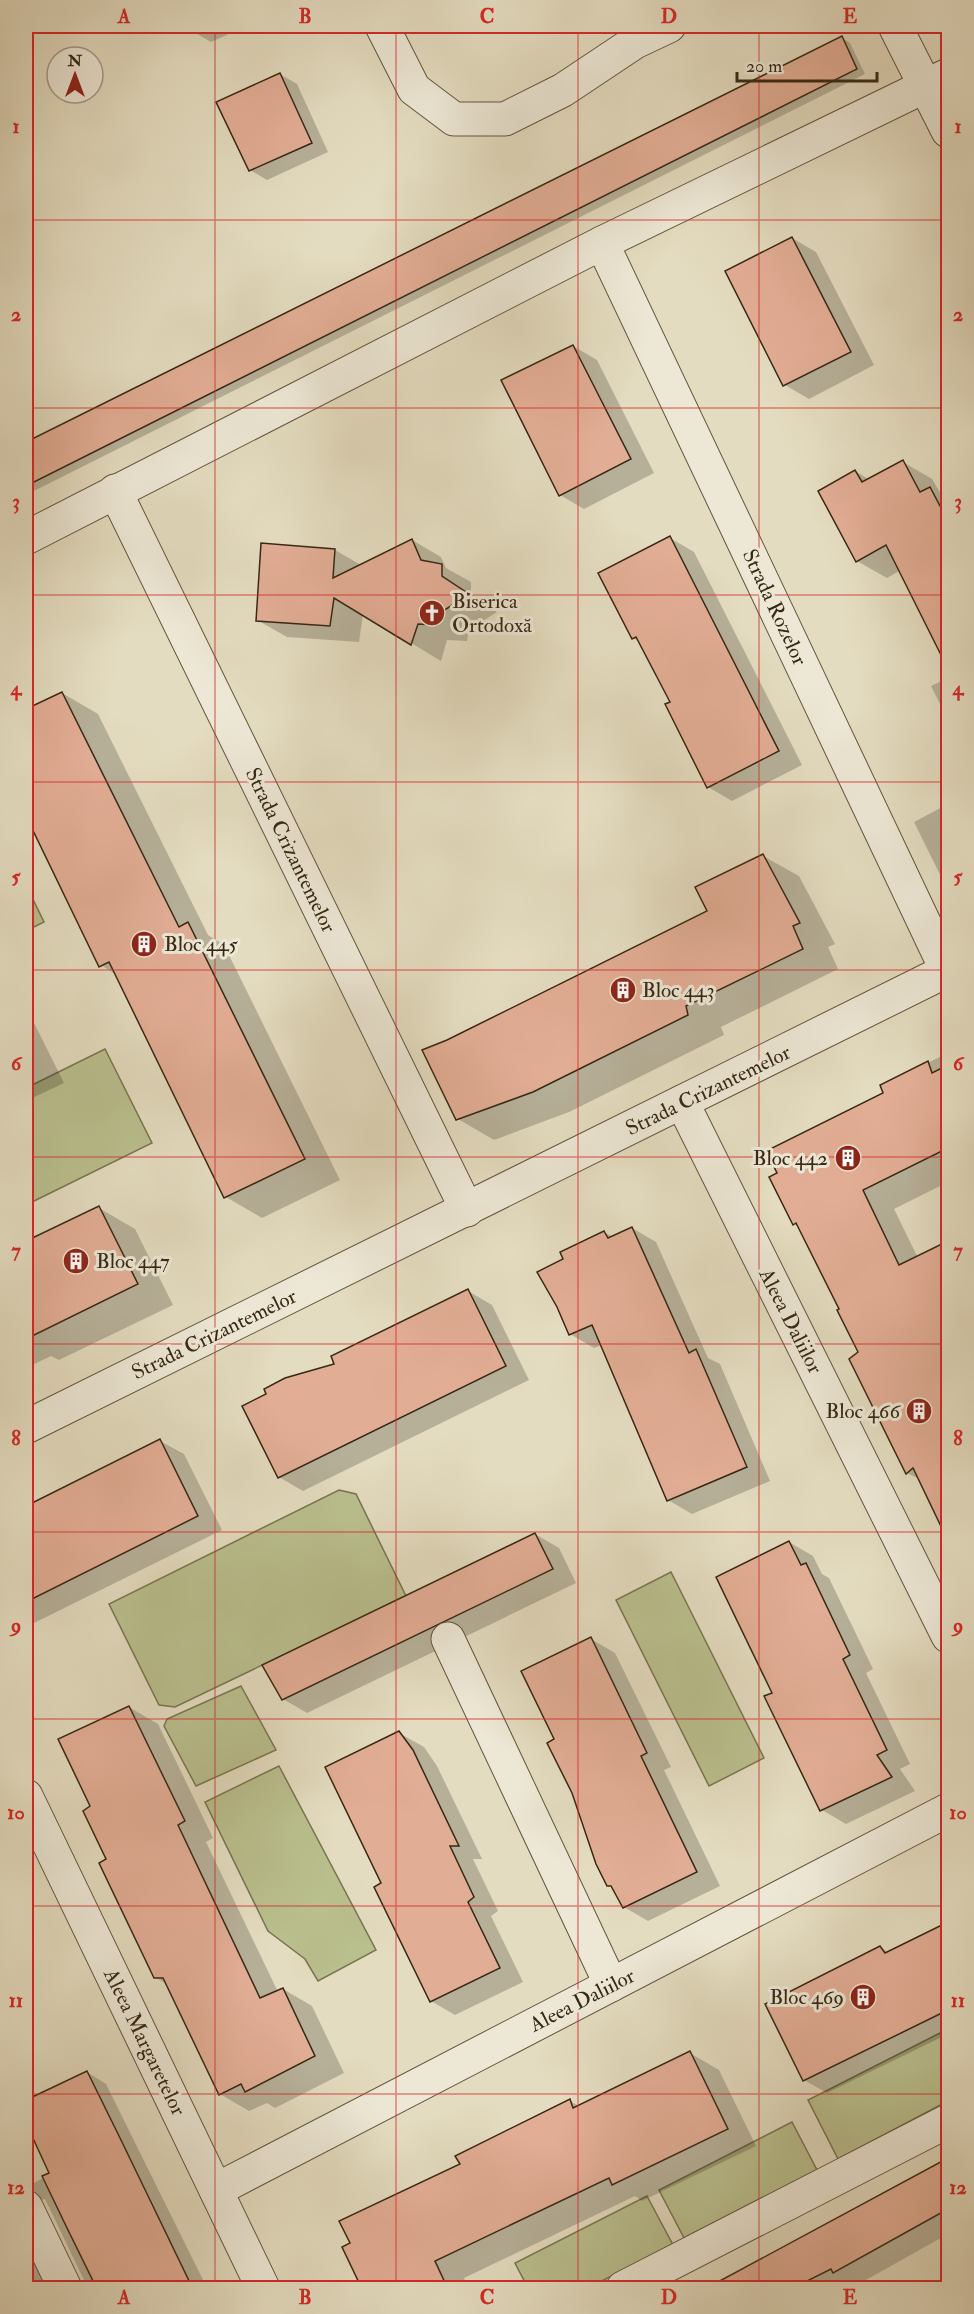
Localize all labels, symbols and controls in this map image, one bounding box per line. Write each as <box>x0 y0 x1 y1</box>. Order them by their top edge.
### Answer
text: A <box>117 4 131 29</box>
text: B <box>298 4 312 29</box>
text: C <box>480 4 494 29</box>
text: D <box>661 4 677 29</box>
text: E <box>843 4 858 29</box>
north arrow <box>45 45 105 105</box>
scale bar <box>737 45 876 83</box>
text: N <box>67 51 83 71</box>
text: 20 m <box>746 55 782 78</box>
text: 1 <box>12 114 20 139</box>
text: 1 <box>954 114 962 139</box>
text: 2 <box>11 302 21 327</box>
text: 2 <box>953 302 963 327</box>
text: 3 <box>12 489 20 514</box>
text: 3 <box>954 489 962 514</box>
street label: Strada Rozelor <box>736 545 813 670</box>
place label: Biserica Ortodoxă <box>452 588 532 639</box>
church icon: Biserica Ortodoxă <box>417 598 447 628</box>
text: 4 <box>10 676 23 701</box>
text: 4 <box>952 676 965 701</box>
street label: Strada Crizantemelor <box>239 763 342 937</box>
text: 5 <box>12 864 22 889</box>
text: 5 <box>954 864 964 889</box>
building icon: Bloc 445 <box>129 929 159 959</box>
place label: Bloc 445 <box>164 931 239 958</box>
building icon: Bloc 443 <box>608 975 638 1005</box>
place label: Bloc 443 <box>642 977 715 1004</box>
street label: Strada Crizantemelor <box>621 1039 795 1142</box>
text: 6 <box>11 1051 23 1076</box>
text: 6 <box>953 1051 965 1076</box>
building icon: Bloc 442 <box>833 1143 863 1173</box>
place label: Bloc 442 <box>753 1145 828 1172</box>
text: 7 <box>11 1238 21 1263</box>
text: 7 <box>953 1238 963 1263</box>
building icon: Bloc 447 <box>61 1246 91 1276</box>
place label: Bloc 447 <box>96 1248 170 1275</box>
street label: Aleea Daliilor <box>752 1263 829 1379</box>
street label: Strada Crizantemelor <box>127 1283 301 1386</box>
building icon: Bloc 466 <box>904 1396 934 1426</box>
place label: Bloc 466 <box>826 1398 901 1425</box>
text: 8 <box>11 1426 21 1451</box>
text: 8 <box>953 1426 963 1451</box>
text: 9 <box>9 1613 21 1638</box>
text: 9 <box>951 1613 963 1638</box>
text: 10 <box>7 1800 25 1825</box>
text: 10 <box>949 1800 967 1825</box>
street label: Aleea Daliilor <box>524 1962 640 2039</box>
street label: Aleea Margaretelor <box>97 1963 192 2120</box>
building icon: Bloc 469 <box>848 1982 878 2012</box>
place label: Bloc 469 <box>769 1984 844 2011</box>
text: 11 <box>9 1988 23 2013</box>
text: 11 <box>951 1988 965 2013</box>
text: 12 <box>7 2175 25 2200</box>
text: 12 <box>949 2175 967 2200</box>
text: A <box>117 2285 131 2310</box>
text: B <box>298 2285 312 2310</box>
text: C <box>480 2285 494 2310</box>
text: D <box>661 2285 677 2310</box>
text: E <box>843 2285 858 2310</box>

